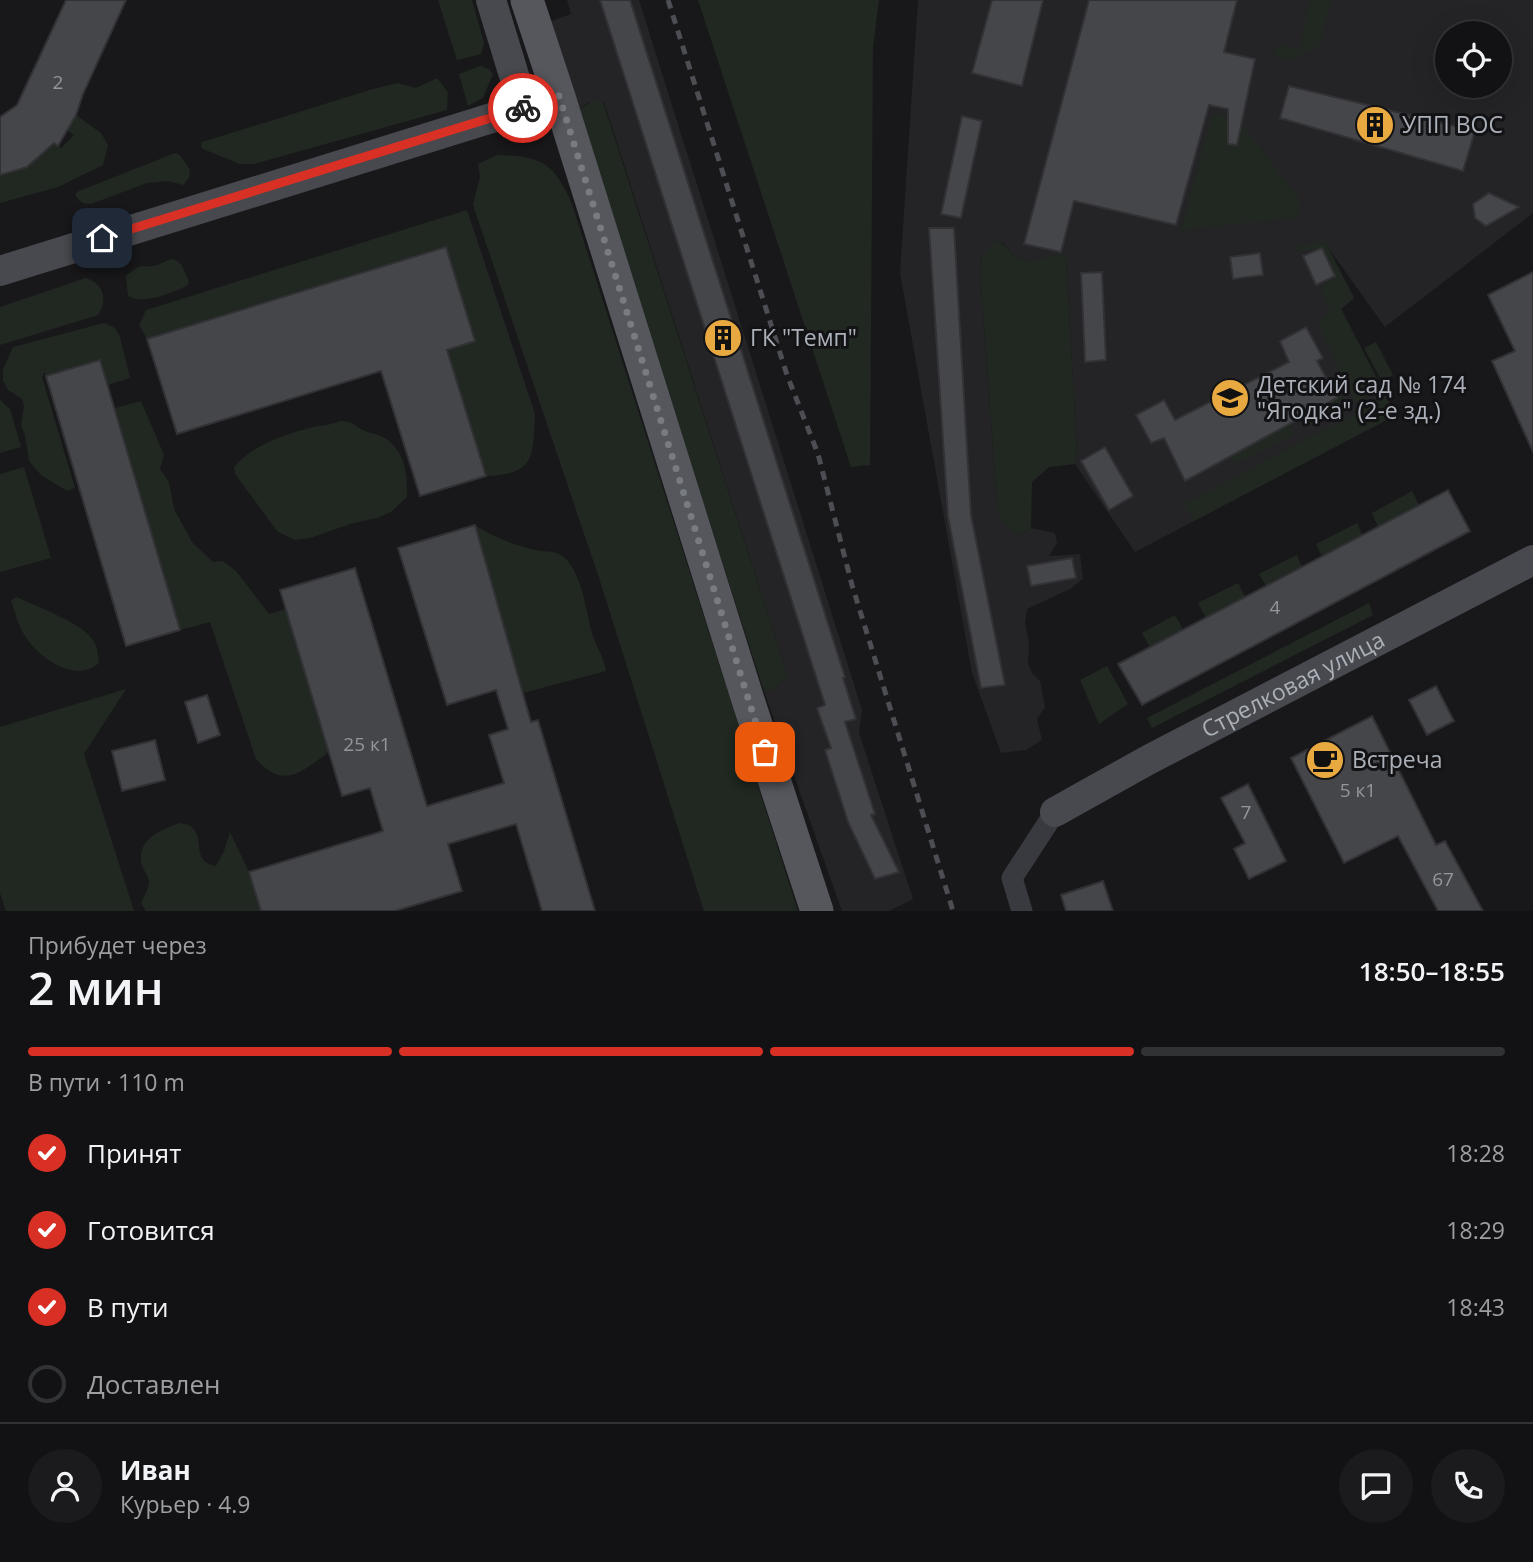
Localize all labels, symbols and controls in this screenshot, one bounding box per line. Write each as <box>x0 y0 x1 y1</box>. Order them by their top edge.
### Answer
map controls <box>1435 21 1512 98</box>
button: locate <box>1435 21 1512 98</box>
house number: 2 <box>53 69 63 95</box>
courier <box>488 73 558 143</box>
icon: bike <box>504 89 542 127</box>
building icon: УПП ВОС <box>1354 104 1396 146</box>
place label: УПП ВОС <box>1402 108 1503 140</box>
pin <box>72 208 132 268</box>
icon: home <box>83 219 121 257</box>
building icon: ГК "Темп" <box>702 317 744 359</box>
place label: ГК "Темп" <box>750 321 857 353</box>
place label: Детский сад № 174 "Ягодка" (2-е зд.) <box>1257 368 1466 426</box>
school or university icon: Детский сад № 174 "Ягодка" (2-е зд.) <box>1209 377 1251 419</box>
house number: 4 <box>1270 594 1281 620</box>
street label: Стрелковая улица <box>1195 623 1390 745</box>
pin <box>735 722 795 782</box>
house number: 25 к1 <box>343 731 391 757</box>
icon: bag <box>746 733 784 771</box>
cafe icon: Встреча <box>1304 739 1346 781</box>
place label: Встреча <box>1352 743 1442 775</box>
house number: 5 к1 <box>1340 777 1376 803</box>
house number: 7 <box>1241 799 1251 825</box>
house number: 67 <box>1432 866 1454 892</box>
text: Прибудет через <box>28 929 207 961</box>
text: 18:50–18:55 <box>1359 953 1505 989</box>
text: 2 мин <box>28 956 164 1018</box>
text: В пути · 110 m <box>28 1066 185 1098</box>
icon: check <box>28 1134 66 1172</box>
text: Принят <box>87 1135 181 1171</box>
text: 18:28 <box>1446 1137 1505 1169</box>
icon: check <box>28 1211 66 1249</box>
text: Готовится <box>87 1212 215 1248</box>
text: 18:29 <box>1446 1214 1505 1246</box>
icon: check <box>28 1288 66 1326</box>
text: В пути <box>87 1289 168 1325</box>
text: 18:43 <box>1446 1291 1505 1323</box>
text: Доставлен <box>87 1366 220 1402</box>
button: person <box>28 1449 102 1523</box>
button: chat <box>1339 1449 1413 1523</box>
button: phone <box>1431 1449 1505 1523</box>
text: Иван <box>120 1452 191 1488</box>
text: Курьер · 4.9 <box>120 1488 251 1520</box>

